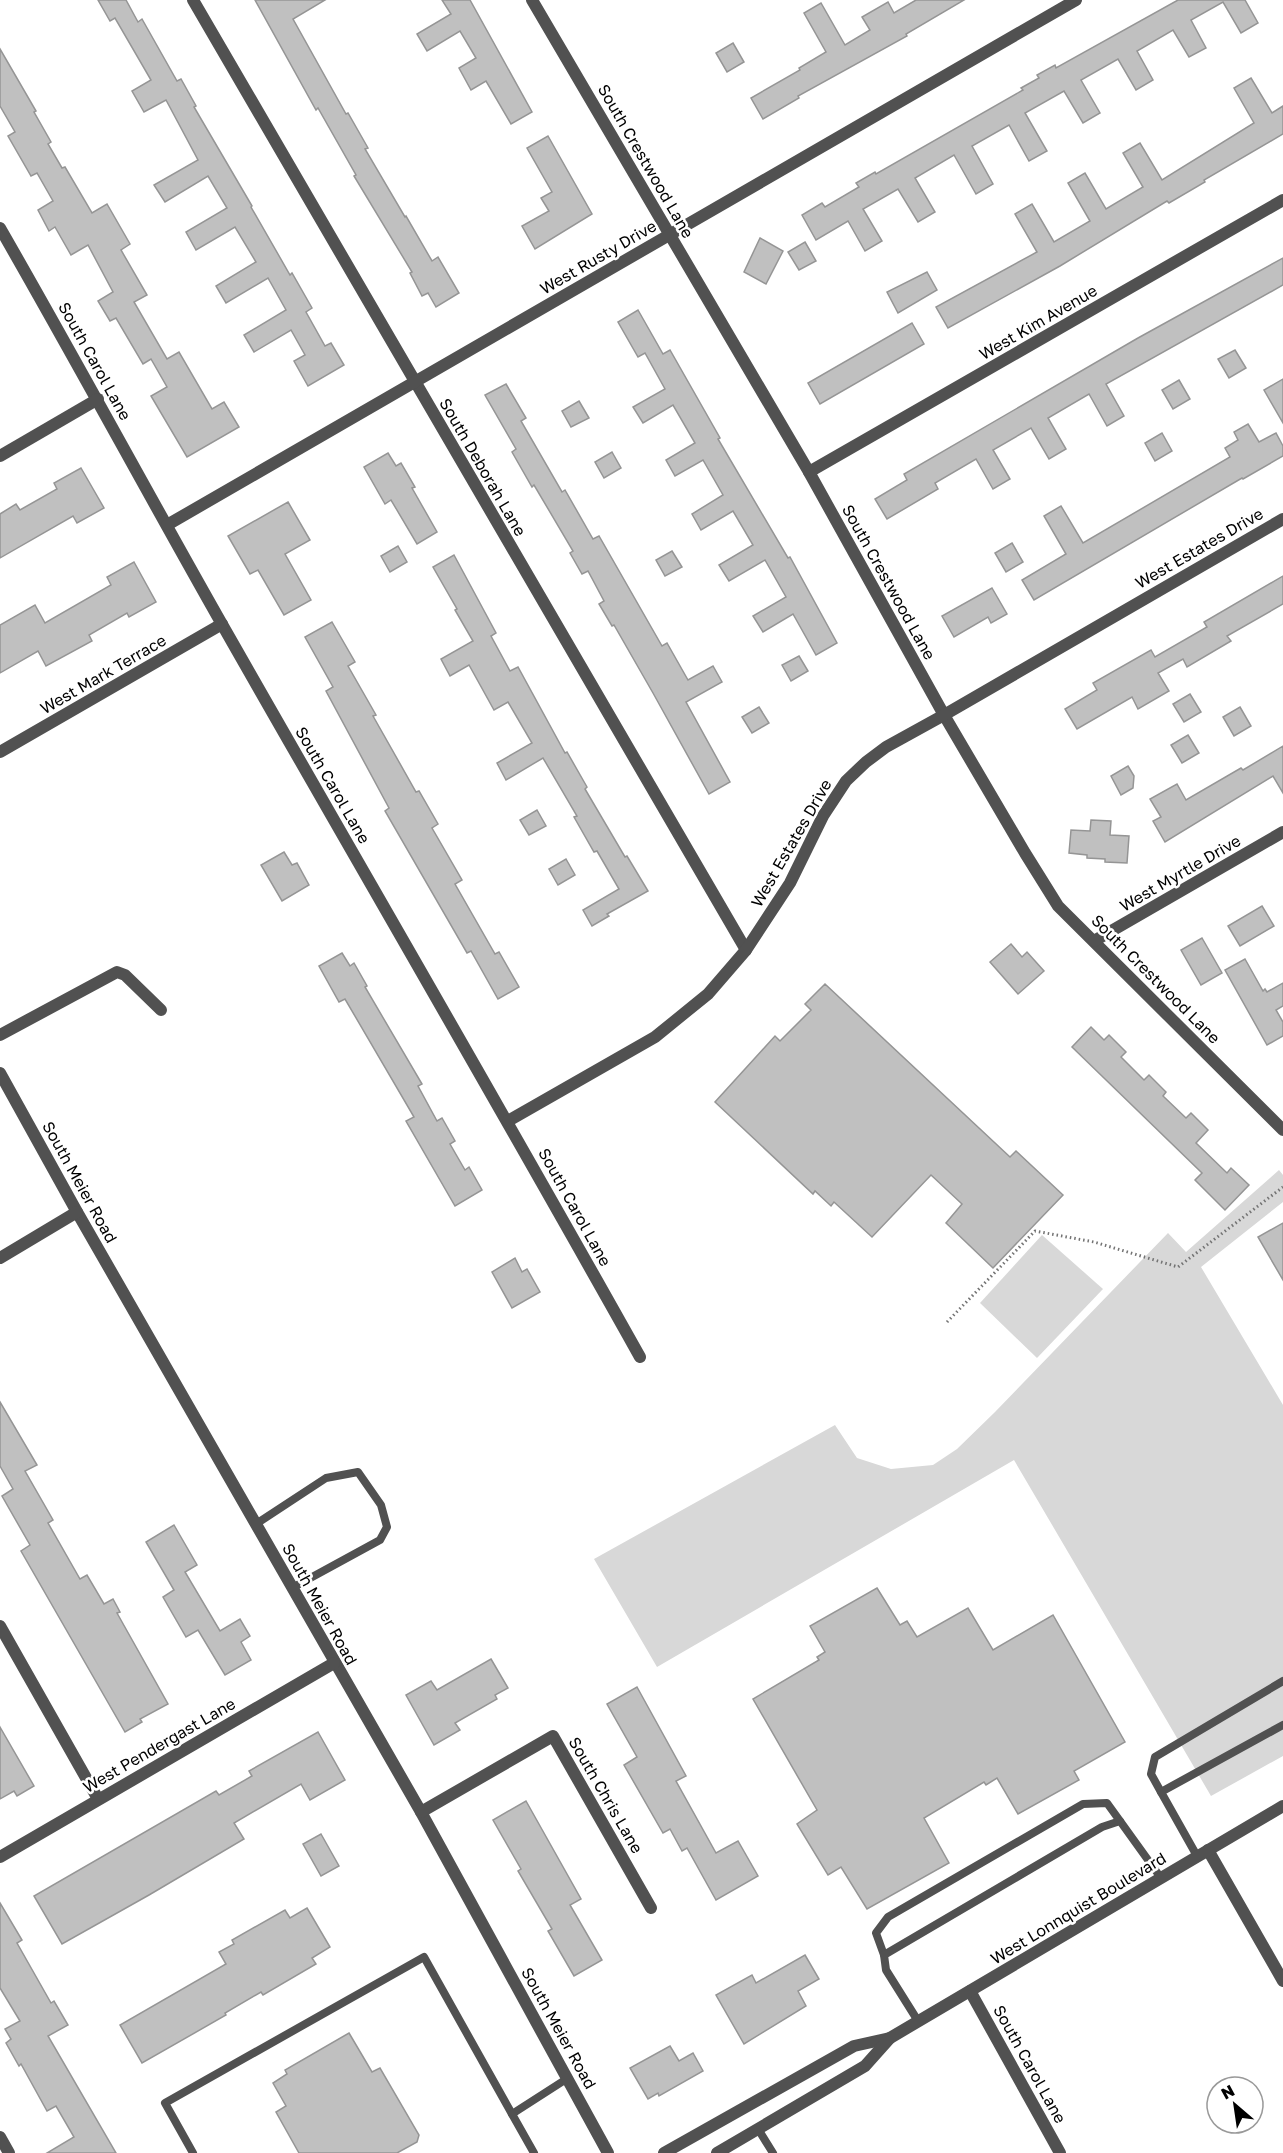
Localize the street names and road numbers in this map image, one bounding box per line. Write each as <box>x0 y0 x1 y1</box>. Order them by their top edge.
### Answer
street label: South Crestwood Lane <box>594 81 698 241</box>
street label: West Rusty Drive <box>536 216 660 298</box>
street label: West Kim Avenue <box>975 280 1101 364</box>
street label: South Carol Lane <box>54 298 136 424</box>
street label: South Deborah Lane <box>435 394 531 540</box>
street label: South Crestwood Lane <box>838 501 940 663</box>
street label: West Estates Drive <box>1132 503 1266 593</box>
street label: West Mark Terrace <box>36 630 170 718</box>
street label: South Carol Lane <box>291 723 375 847</box>
street label: West Estates Drive <box>746 776 836 910</box>
street label: West Myrtle Drive <box>1116 830 1244 916</box>
street label: South Crestwood Lane <box>1087 910 1225 1048</box>
street label: South Meier Road <box>38 1118 122 1246</box>
street label: South Carol Lane <box>534 1144 616 1270</box>
street label: South Meier Road <box>278 1540 362 1668</box>
street label: West Pendergast Lane <box>79 1693 239 1797</box>
street label: South Chris Lane <box>565 1733 647 1857</box>
street label: West Lonnquist Boulevard <box>987 1848 1169 1968</box>
street label: South Meier Road <box>517 1964 601 2092</box>
street label: South Carol Lane <box>989 2001 1071 2127</box>

